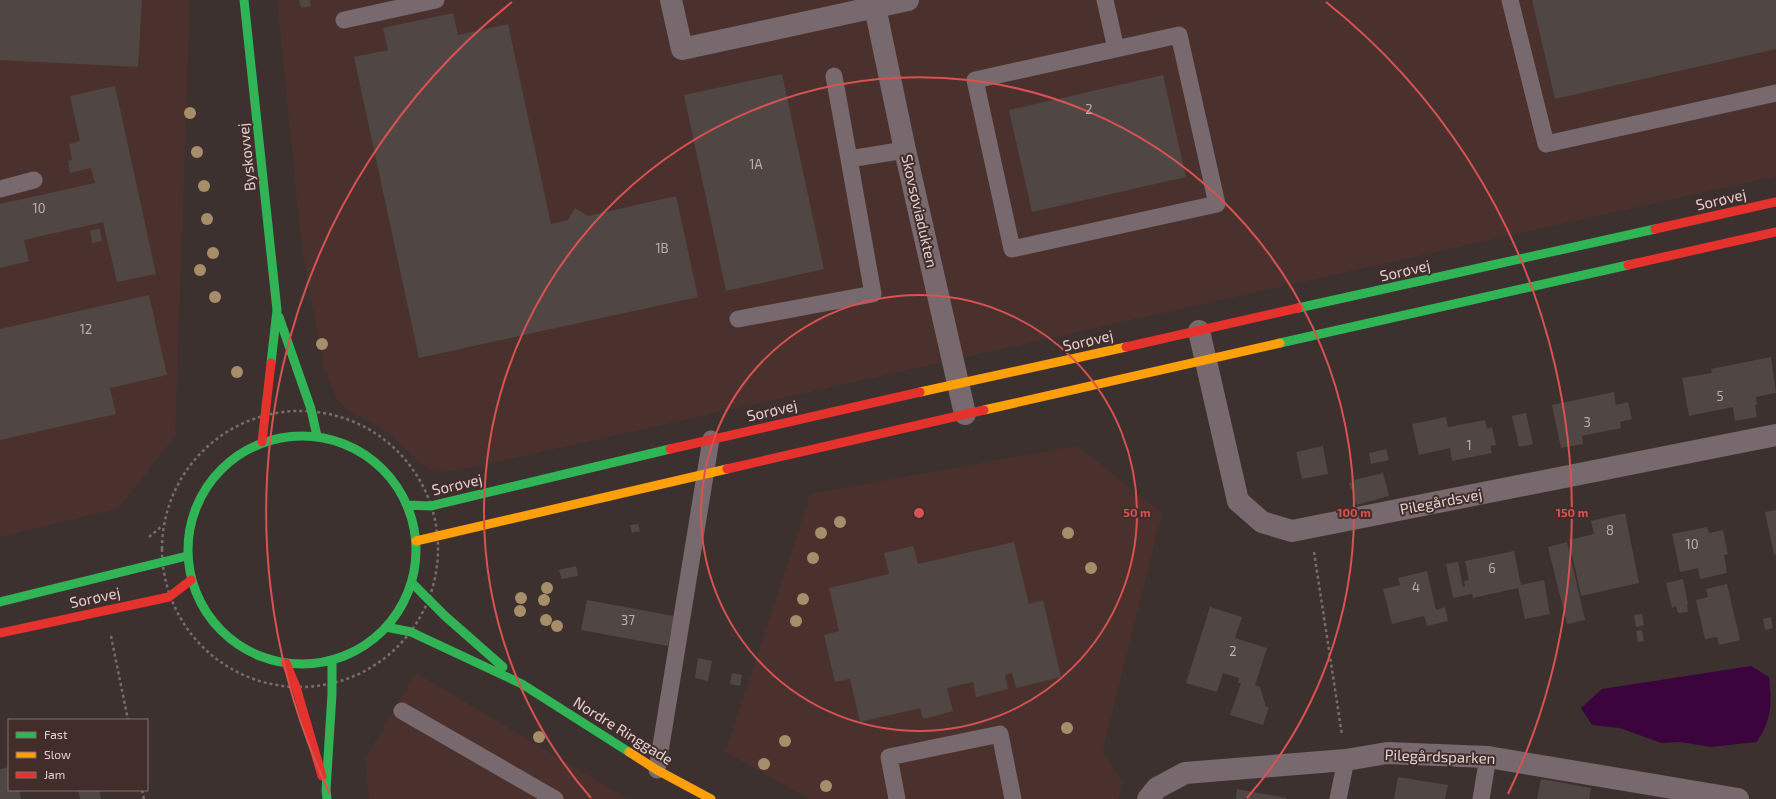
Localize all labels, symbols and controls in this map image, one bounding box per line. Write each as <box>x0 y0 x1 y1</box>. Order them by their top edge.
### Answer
house number: 2 <box>1085 101 1093 117</box>
street label: Byskovvej <box>233 122 260 192</box>
street label: Skovsøviadukten <box>898 152 942 269</box>
house number: 1A <box>749 156 763 172</box>
street label: Sorøvej <box>1694 185 1748 215</box>
house number: 10 <box>32 200 46 216</box>
house number: 1B <box>655 240 669 256</box>
street label: Sorøvej <box>1378 256 1432 286</box>
house number: 12 <box>80 321 92 337</box>
street label: Sorøvej <box>1061 326 1115 356</box>
house number: 5 <box>1717 388 1724 404</box>
street label: Sorøvej <box>745 396 799 426</box>
house number: 3 <box>1583 414 1591 430</box>
house number: 1 <box>1466 437 1472 453</box>
street label: Sorøvej <box>430 470 484 500</box>
street label: Pilegårdsvej <box>1398 484 1484 519</box>
text: 50 m <box>1123 505 1151 519</box>
text: 100 m <box>1337 505 1371 519</box>
text: 150 m <box>1556 505 1588 519</box>
centre of rings <box>912 506 926 520</box>
house number: 8 <box>1606 522 1614 538</box>
house number: 10 <box>1685 536 1699 552</box>
house number: 6 <box>1488 560 1496 576</box>
house number: 4 <box>1412 579 1420 595</box>
street label: Sorøvej <box>68 583 122 612</box>
house number: 37 <box>621 612 635 628</box>
house number: 2 <box>1229 643 1237 659</box>
street label: Nordre Ringgade <box>570 692 677 768</box>
legend <box>8 719 148 791</box>
text: Fast <box>44 727 68 741</box>
street label: Pilegårdsparken <box>1384 745 1496 767</box>
text: Slow <box>44 747 71 761</box>
text: Jam <box>44 767 65 781</box>

